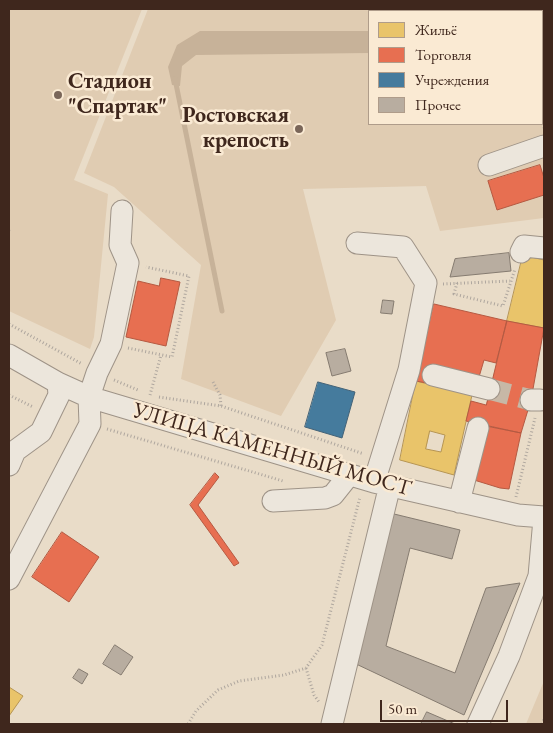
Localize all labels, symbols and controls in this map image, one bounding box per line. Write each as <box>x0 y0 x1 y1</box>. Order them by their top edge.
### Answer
legend <box>368 10 543 125</box>
text: Жильё <box>415 20 457 39</box>
text: Торговля <box>415 45 471 64</box>
place label: Стадион "Спартак" <box>68 69 167 120</box>
text: Учреждения <box>415 70 489 89</box>
marker: Стадион "Спартак" <box>52 89 64 101</box>
text: Прочее <box>415 95 461 114</box>
place label: Ростовская крепость <box>182 103 289 154</box>
marker: Ростовская крепость <box>293 123 305 135</box>
street label: УЛИЦА КАМЕННЫЙ МОСТ <box>130 398 414 502</box>
scale bar <box>383 690 510 722</box>
text: 50 m <box>388 699 417 718</box>

